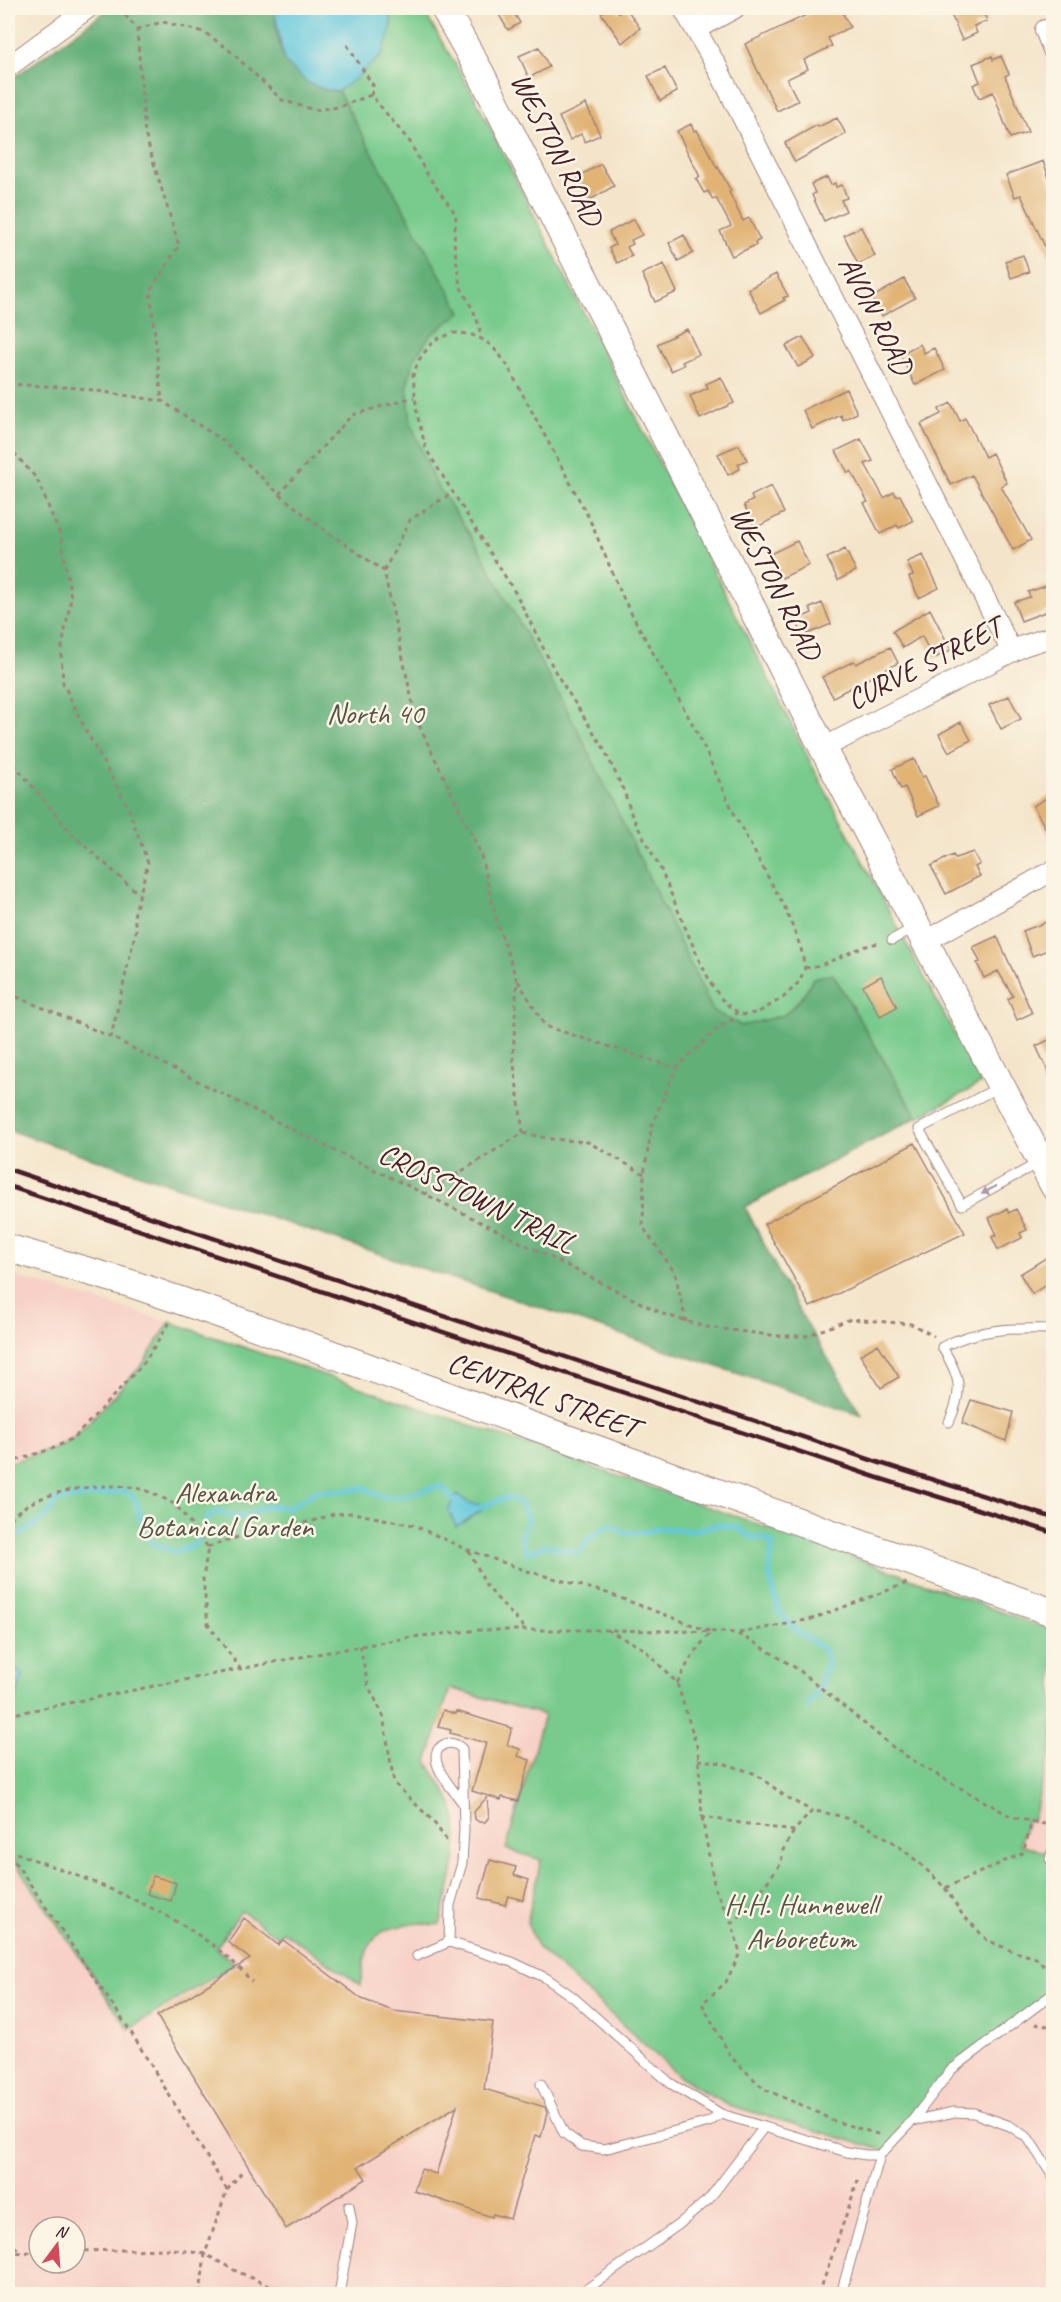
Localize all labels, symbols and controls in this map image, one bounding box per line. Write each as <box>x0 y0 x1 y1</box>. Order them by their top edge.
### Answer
street label: WESTON ROAD <box>502 66 613 234</box>
street label: AVON ROAD <box>830 249 923 383</box>
street label: WESTON ROAD <box>721 500 832 668</box>
street label: CURVE STREET <box>840 605 1013 718</box>
park label: North 40 <box>326 694 426 732</box>
street label: CROSSTOWN TRAIL <box>372 1134 583 1263</box>
one-way arrow <box>980 1185 997 1195</box>
street label: CENTRAL STREET <box>443 1343 650 1449</box>
park label: Alexandra Botanical Garden <box>137 1473 315 1545</box>
park label: H.H. Hunnewell Arboretum <box>724 1885 882 1957</box>
north arrow <box>27 2215 87 2275</box>
text: N <box>53 2221 71 2243</box>

